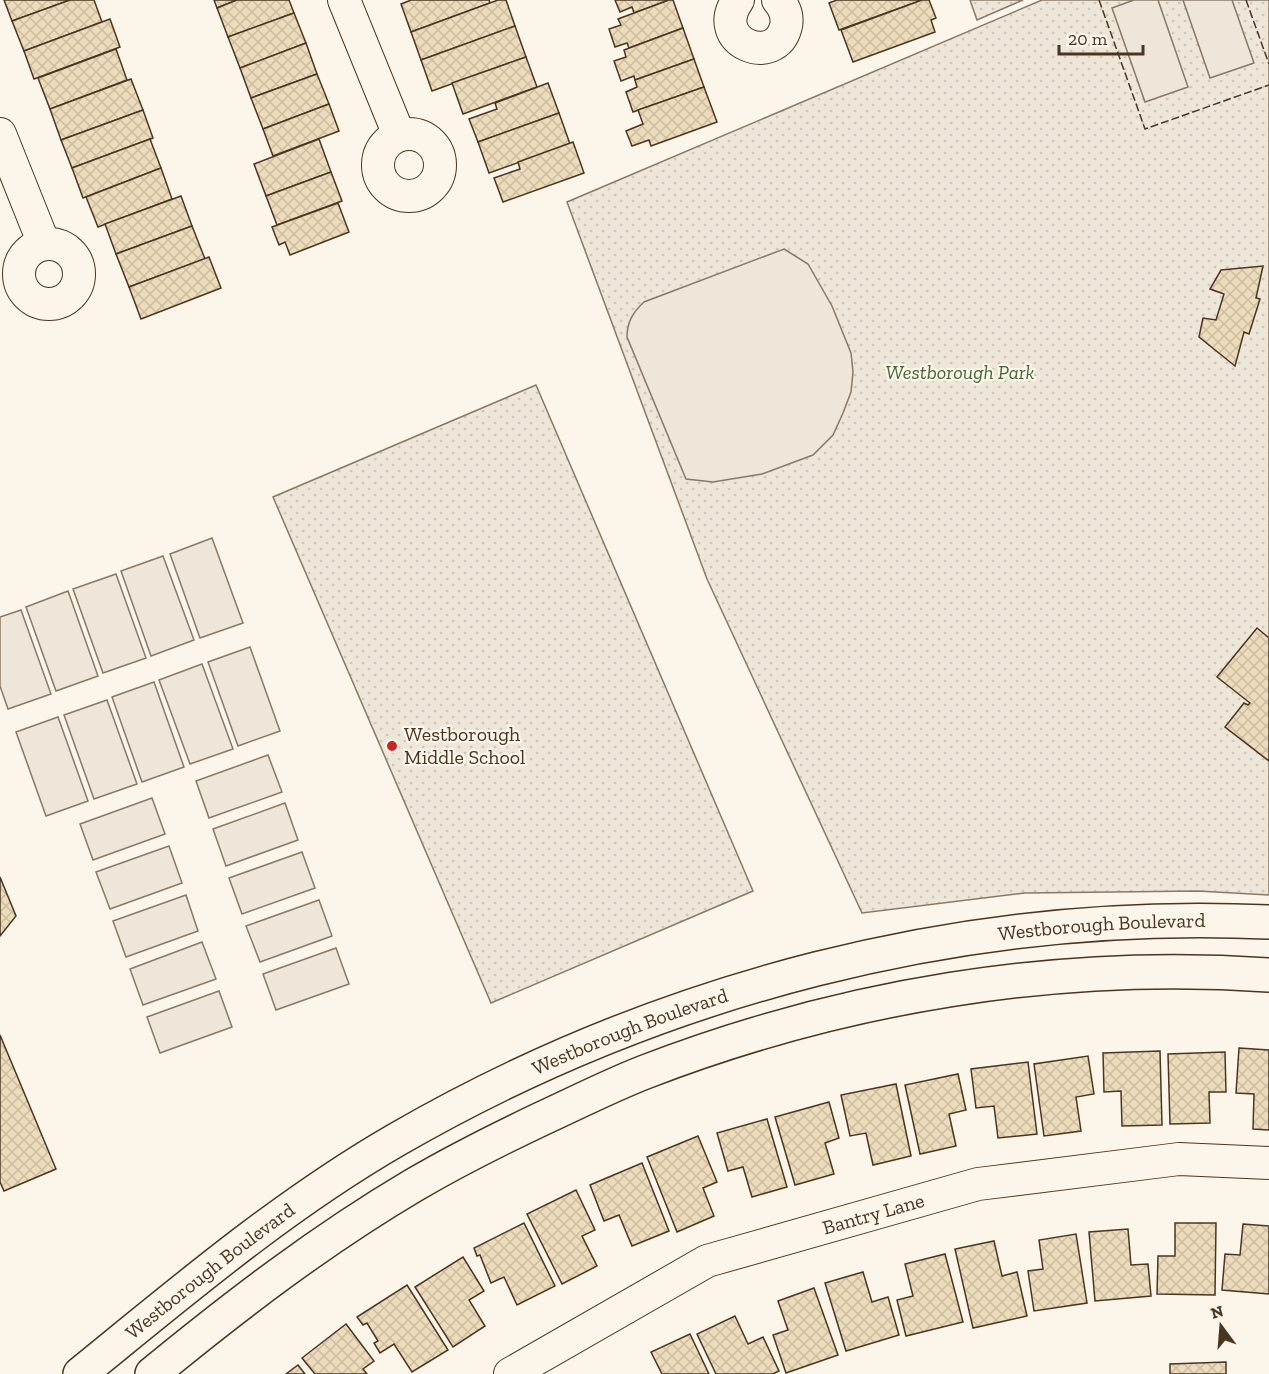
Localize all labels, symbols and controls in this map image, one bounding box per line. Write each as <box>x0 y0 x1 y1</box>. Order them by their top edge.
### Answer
scale bar <box>1059 18 1143 56</box>
text: 20 m <box>1068 28 1108 50</box>
park label: Westborough Park <box>885 360 1035 384</box>
place label: Westborough Middle School <box>404 722 525 769</box>
marker: Westborough Middle School <box>385 739 399 753</box>
street label: Westborough Boulevard <box>997 908 1205 946</box>
street label: Westborough Boulevard <box>528 983 731 1080</box>
street label: Bantry Lane <box>820 1188 927 1240</box>
street label: Westborough Boulevard <box>120 1197 299 1344</box>
north arrow <box>1191 1296 1251 1356</box>
text: N <box>1209 1301 1225 1323</box>

